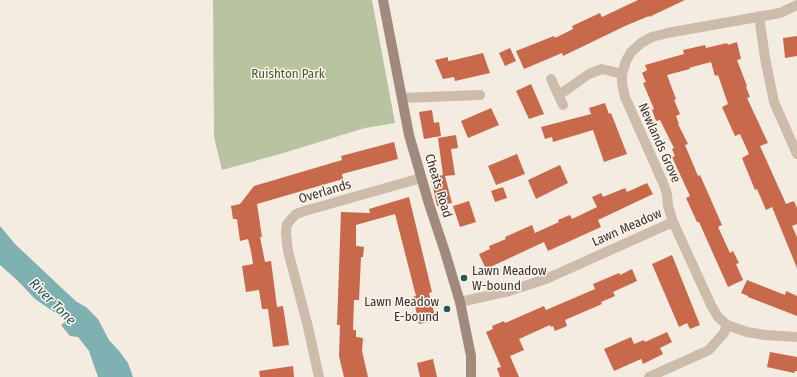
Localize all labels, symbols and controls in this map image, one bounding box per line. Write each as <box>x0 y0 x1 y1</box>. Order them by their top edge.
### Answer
park label: Ruishton Park <box>251 66 325 82</box>
street label: Newlands Grove <box>634 101 684 185</box>
street label: Cheats Road <box>421 152 455 220</box>
street label: Overlands <box>297 177 353 207</box>
street label: Lawn Meadow <box>590 206 664 250</box>
place label: Lawn Meadow W-bound <box>472 263 547 294</box>
marker: Lawn Meadow W-bound <box>459 273 469 283</box>
water label: River Tone <box>25 275 79 329</box>
place label: Lawn Meadow E-bound <box>364 294 439 325</box>
marker: Lawn Meadow E-bound <box>442 304 452 314</box>

